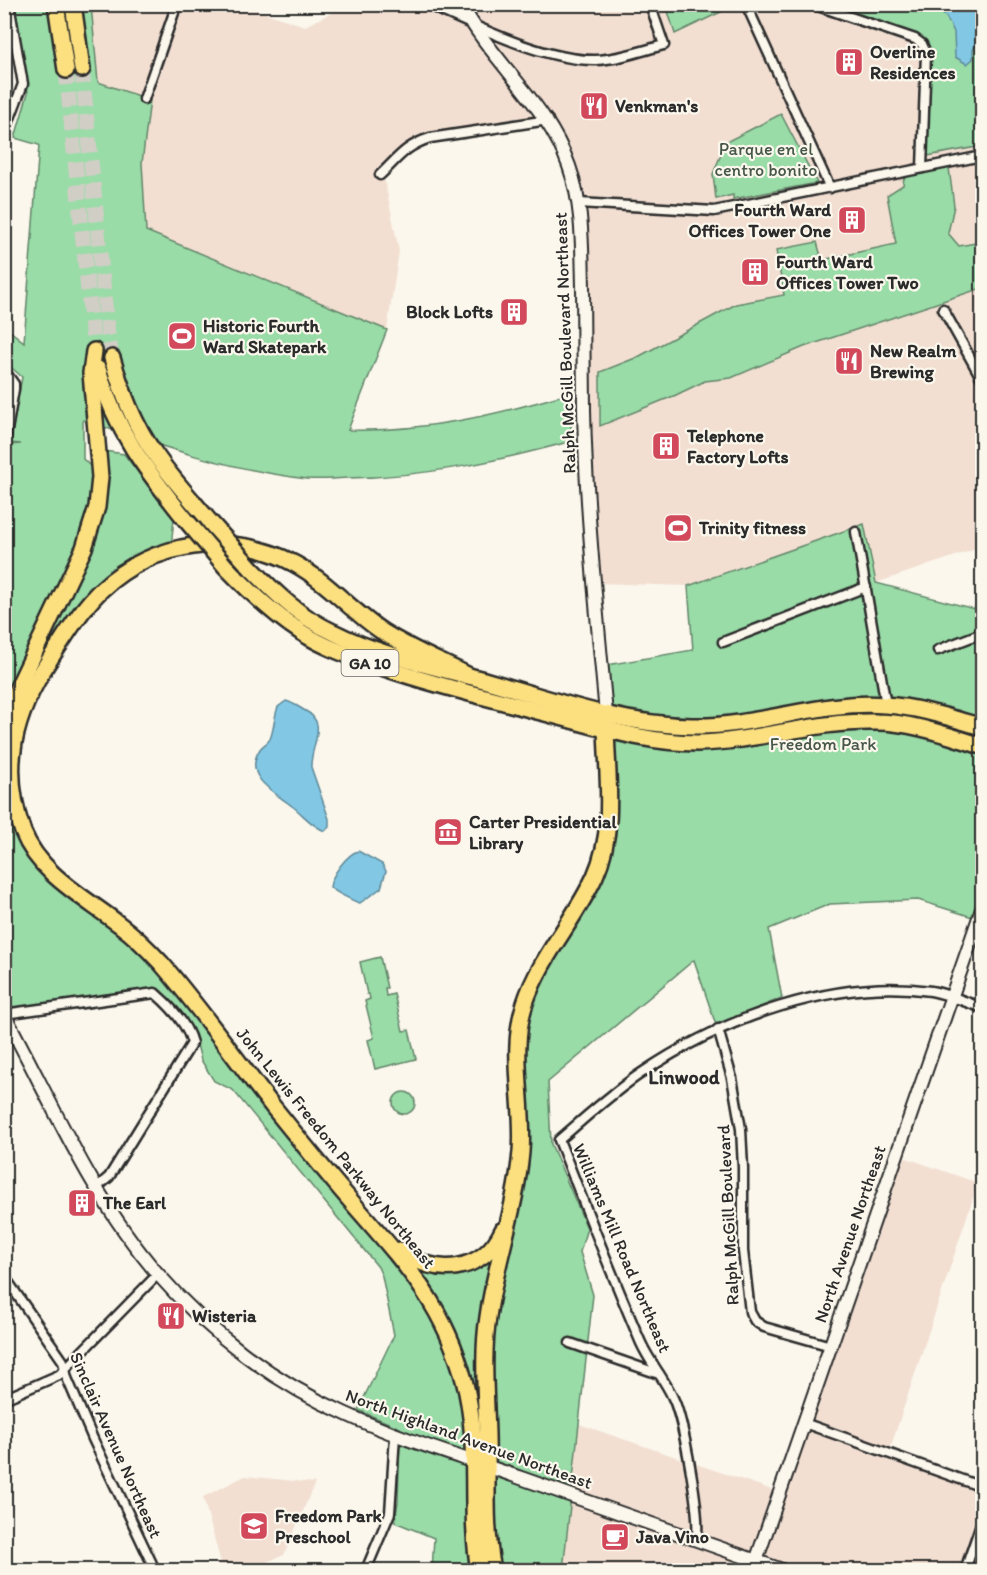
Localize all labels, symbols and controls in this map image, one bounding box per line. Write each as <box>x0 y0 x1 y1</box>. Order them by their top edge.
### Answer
place label: Overline Residences <box>870 41 956 84</box>
building icon: Overline Residences <box>833 46 865 78</box>
restaurant icon: Venkman's <box>578 90 610 122</box>
place label: Venkman's <box>615 95 698 117</box>
park label: Parque en el centro bonito <box>715 138 817 181</box>
place label: Fourth Ward Offices Tower One <box>689 199 831 242</box>
building icon: Fourth Ward Offices Tower One <box>836 204 868 236</box>
street label: Ralph McGill Boulevard Northeast <box>549 212 581 474</box>
place label: Fourth Ward Offices Tower Two <box>776 251 919 294</box>
building icon: Fourth Ward Offices Tower Two <box>739 256 771 288</box>
building icon: Block Lofts <box>498 296 530 328</box>
place label: Block Lofts <box>406 301 493 323</box>
place label: Historic Fourth Ward Skatepark <box>203 315 327 358</box>
sports icon: Historic Fourth Ward Skatepark <box>166 320 198 352</box>
place label: New Realm Brewing <box>870 340 957 383</box>
restaurant icon: New Realm Brewing <box>833 345 865 377</box>
place label: Telephone Factory Lofts <box>686 425 788 468</box>
building icon: Telephone Factory Lofts <box>650 430 682 462</box>
sports icon: Trinity fitness <box>662 512 694 544</box>
place label: Trinity fitness <box>698 517 806 539</box>
road number: GA 10 <box>342 650 398 676</box>
park label: Freedom Park <box>770 733 876 755</box>
place label: Carter Presidential Library <box>469 811 617 854</box>
museum icon: Carter Presidential Library <box>432 816 464 848</box>
street label: John Lewis Freedom Parkway Northeast <box>232 1023 440 1273</box>
district label: Linwood <box>648 1065 720 1089</box>
street label: Ralph McGill Boulevard <box>712 1124 744 1306</box>
street label: Williams Mill Road Northeast <box>568 1140 676 1356</box>
street label: North Avenue Northeast <box>809 1142 891 1326</box>
building icon: The Earl <box>66 1187 98 1219</box>
place label: The Earl <box>102 1192 167 1214</box>
restaurant icon: Wisteria <box>155 1300 187 1332</box>
place label: Wisteria <box>192 1305 257 1327</box>
street label: Sinclair Avenue Northeast <box>65 1349 167 1542</box>
street label: North Highland Avenue Northeast <box>343 1384 596 1494</box>
place label: Freedom Park Preschool <box>275 1505 383 1548</box>
school or university icon: Freedom Park Preschool <box>238 1510 270 1542</box>
cafe icon: Java Vino <box>599 1521 631 1553</box>
place label: Java Vino <box>635 1526 709 1548</box>

